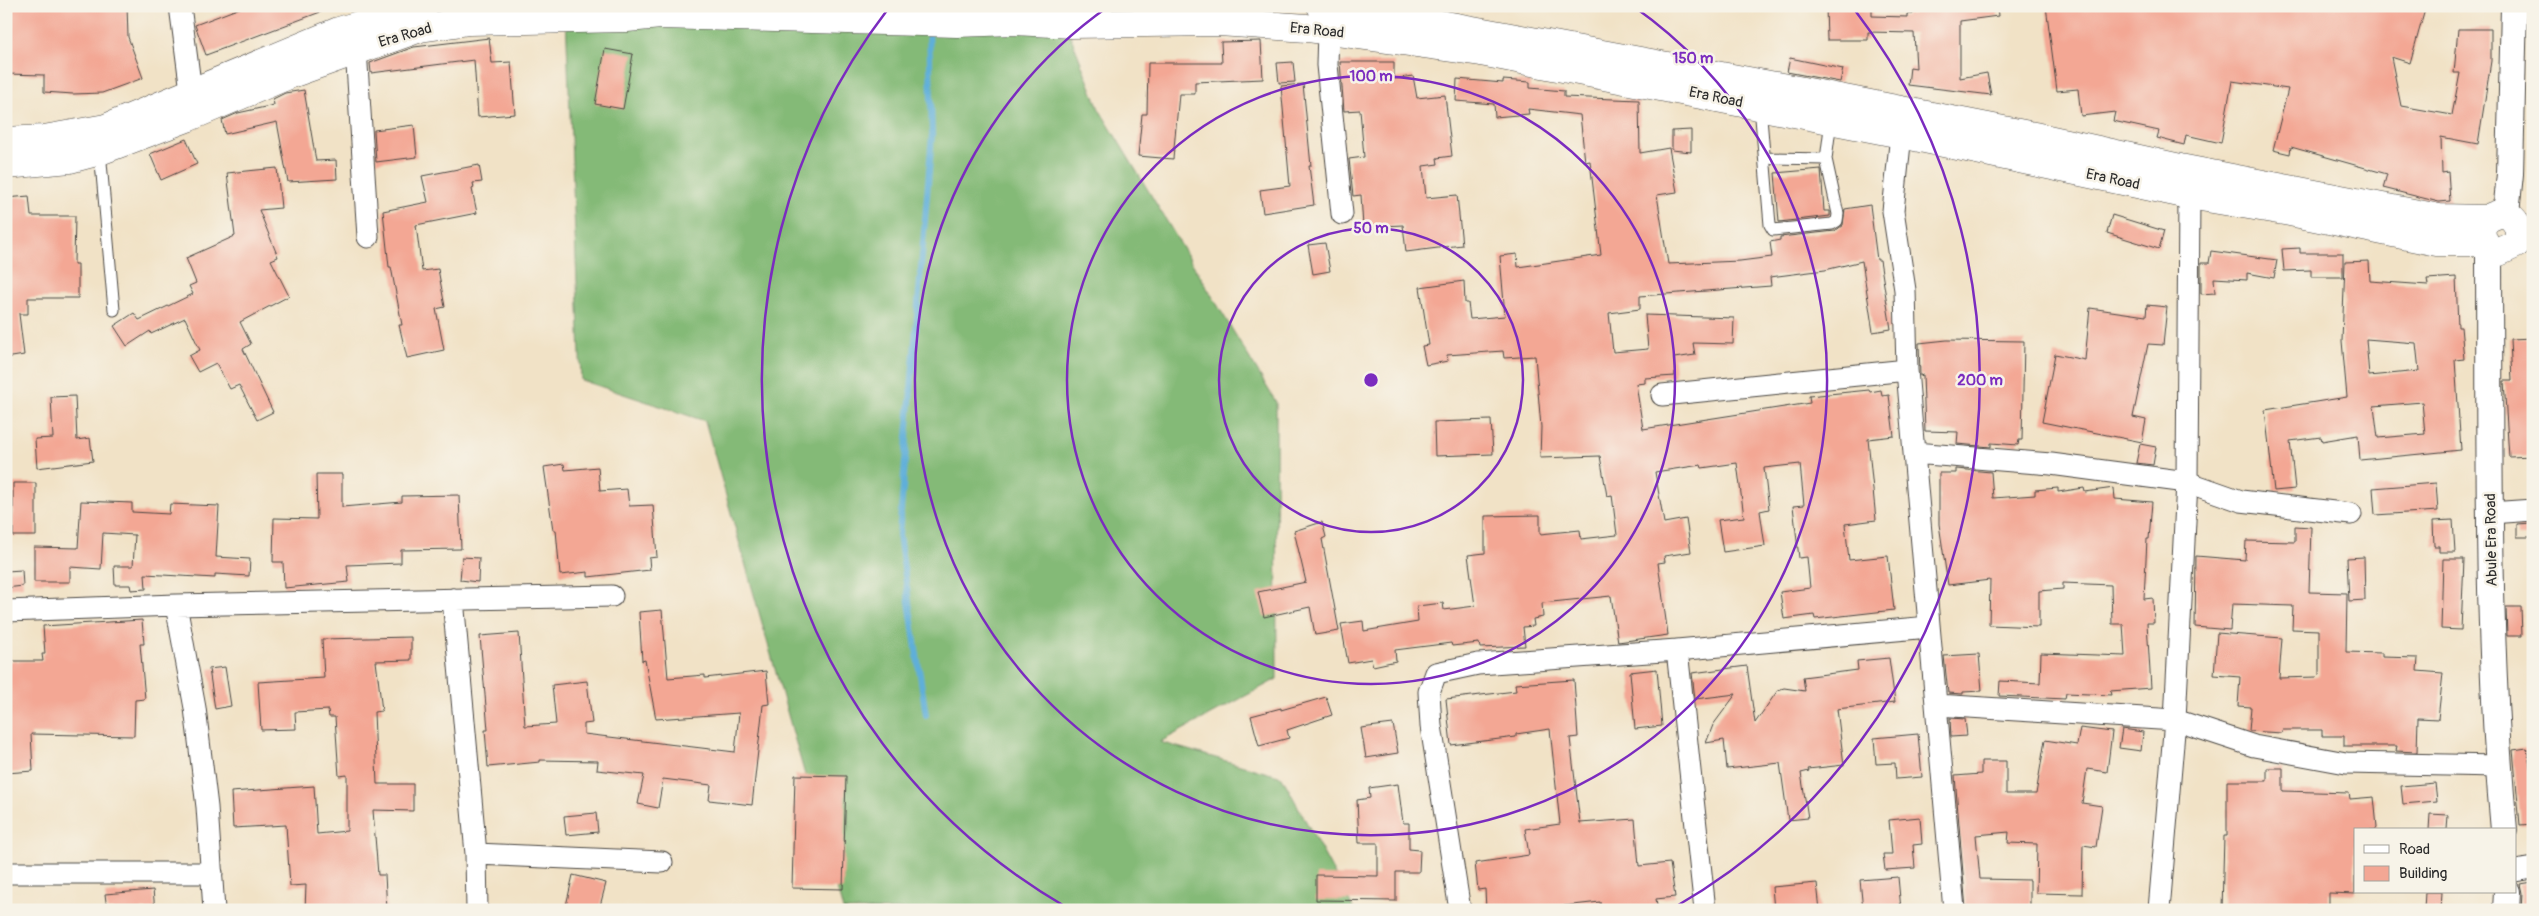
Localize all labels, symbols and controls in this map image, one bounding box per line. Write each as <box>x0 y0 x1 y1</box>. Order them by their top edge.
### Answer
street label: Era Road <box>1289 18 1345 43</box>
street label: Era Road <box>376 19 434 52</box>
text: 150 m <box>1673 49 1713 68</box>
text: 100 m <box>1350 67 1392 86</box>
street label: Era Road <box>1687 83 1745 112</box>
street label: Era Road <box>2084 165 2142 194</box>
text: 50 m <box>1354 219 1388 238</box>
centre of rings <box>1362 371 1380 389</box>
text: 200 m <box>1957 371 2003 390</box>
street label: Abule Era Road <box>2481 493 2502 587</box>
legend <box>2354 828 2516 894</box>
text: Road <box>2399 840 2430 859</box>
text: Building <box>2399 864 2447 883</box>

